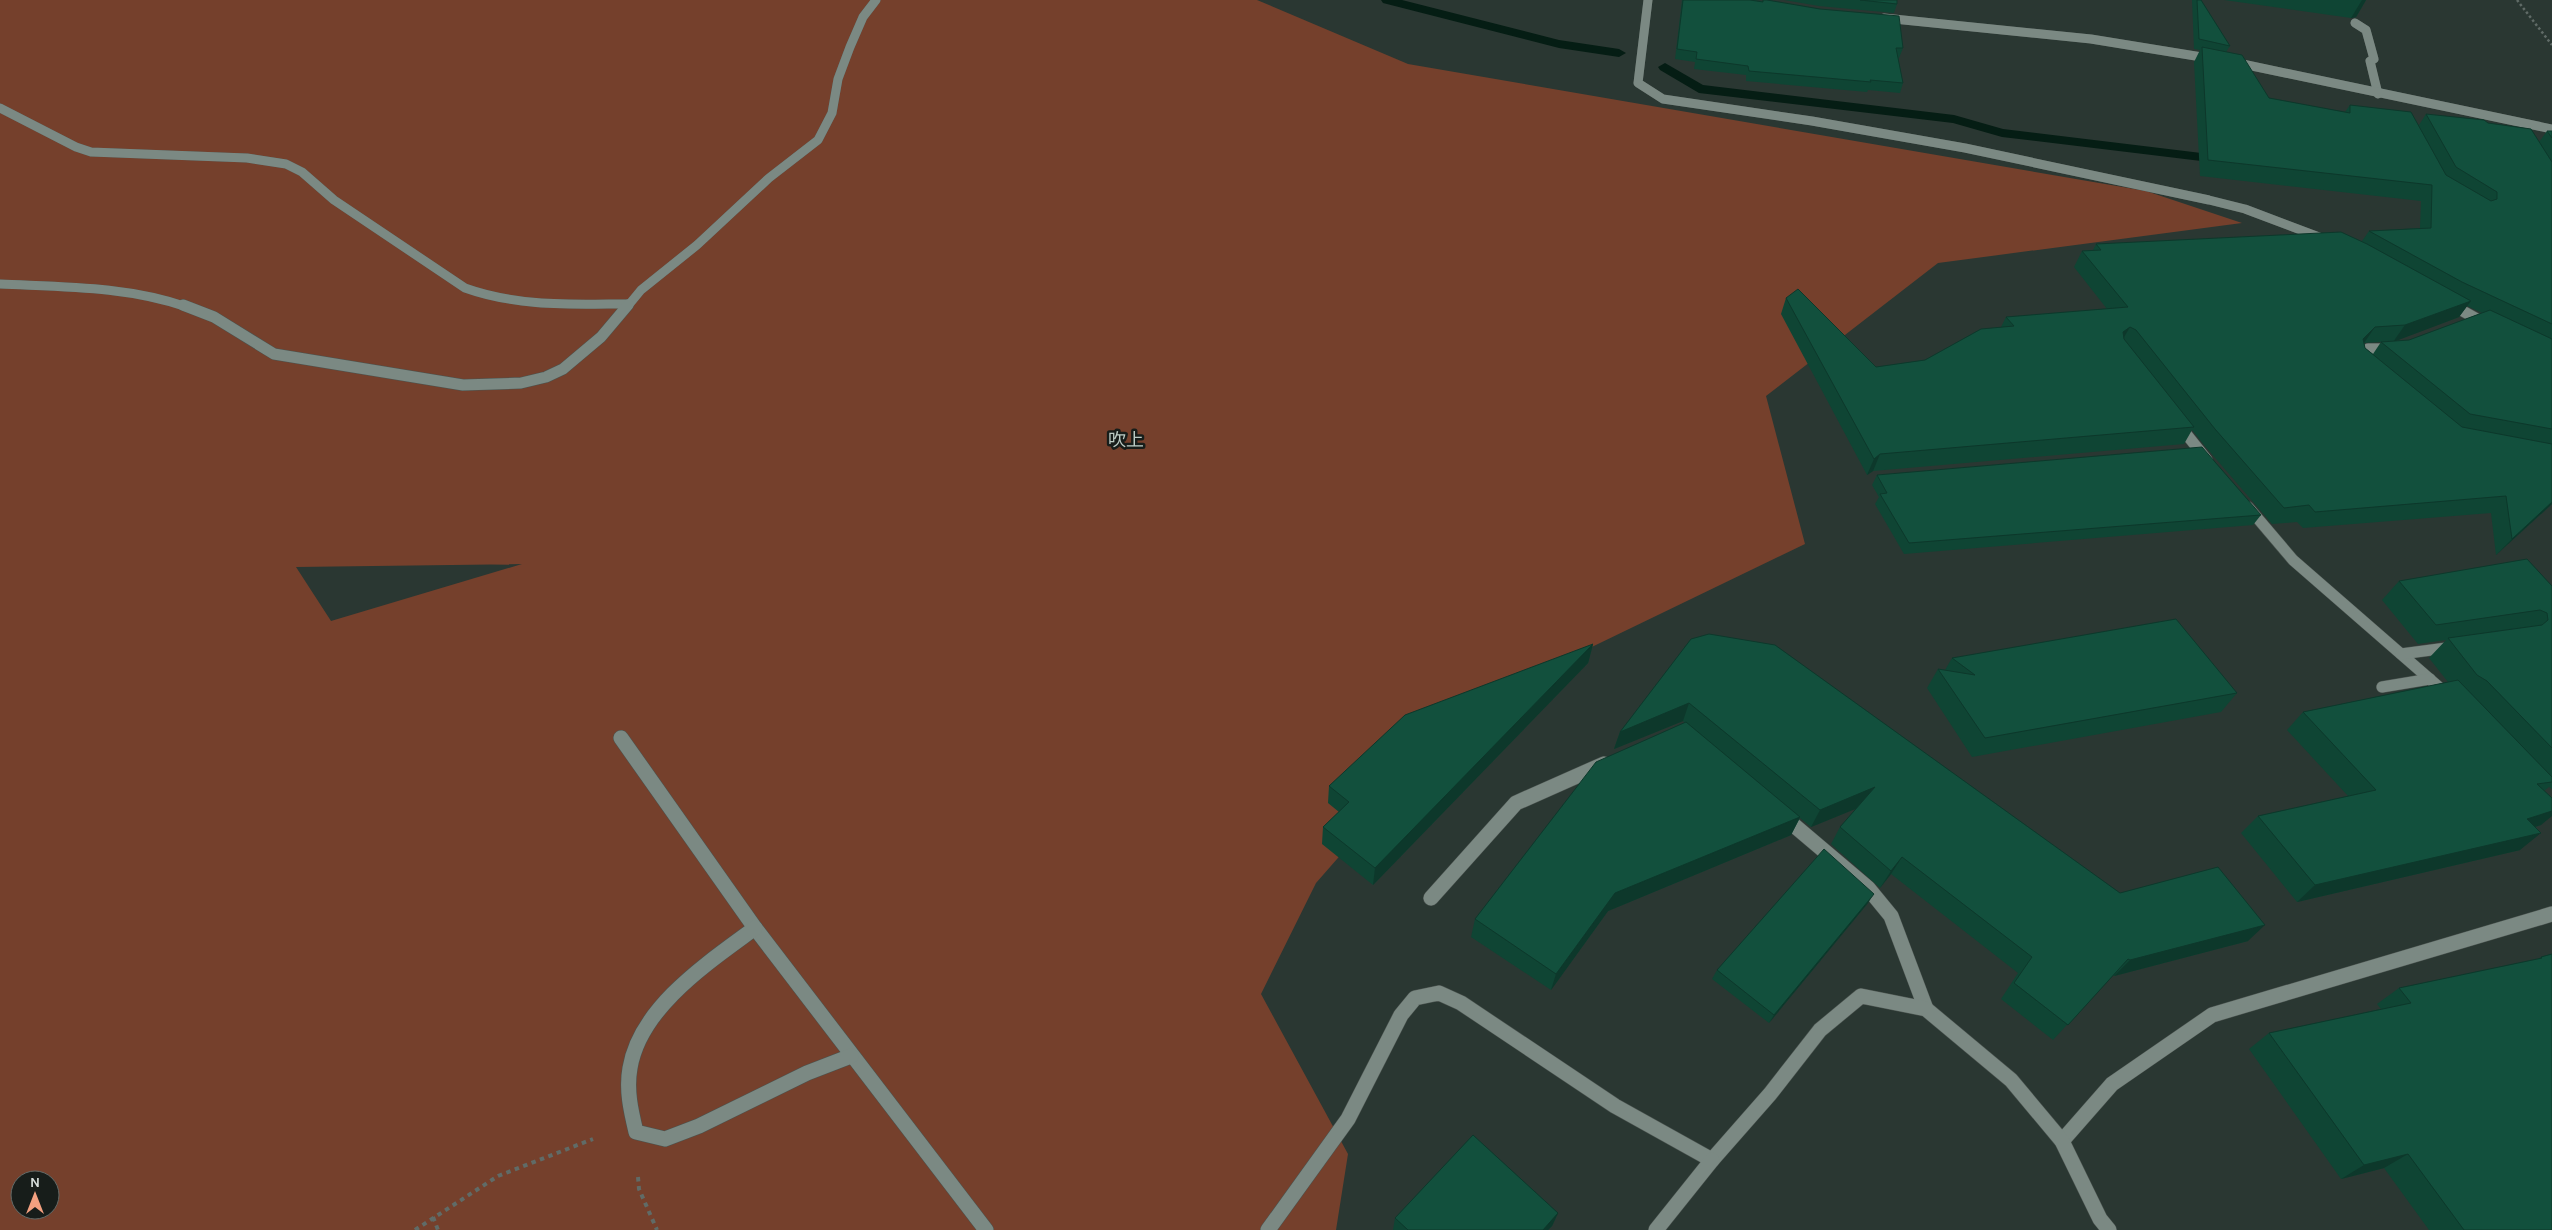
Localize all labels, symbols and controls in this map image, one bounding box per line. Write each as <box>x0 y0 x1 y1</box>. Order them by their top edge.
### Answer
district label: 吹上 <box>1108 429 1144 451</box>
north arrow <box>10 1170 60 1220</box>
text: N <box>30 1174 40 1191</box>

